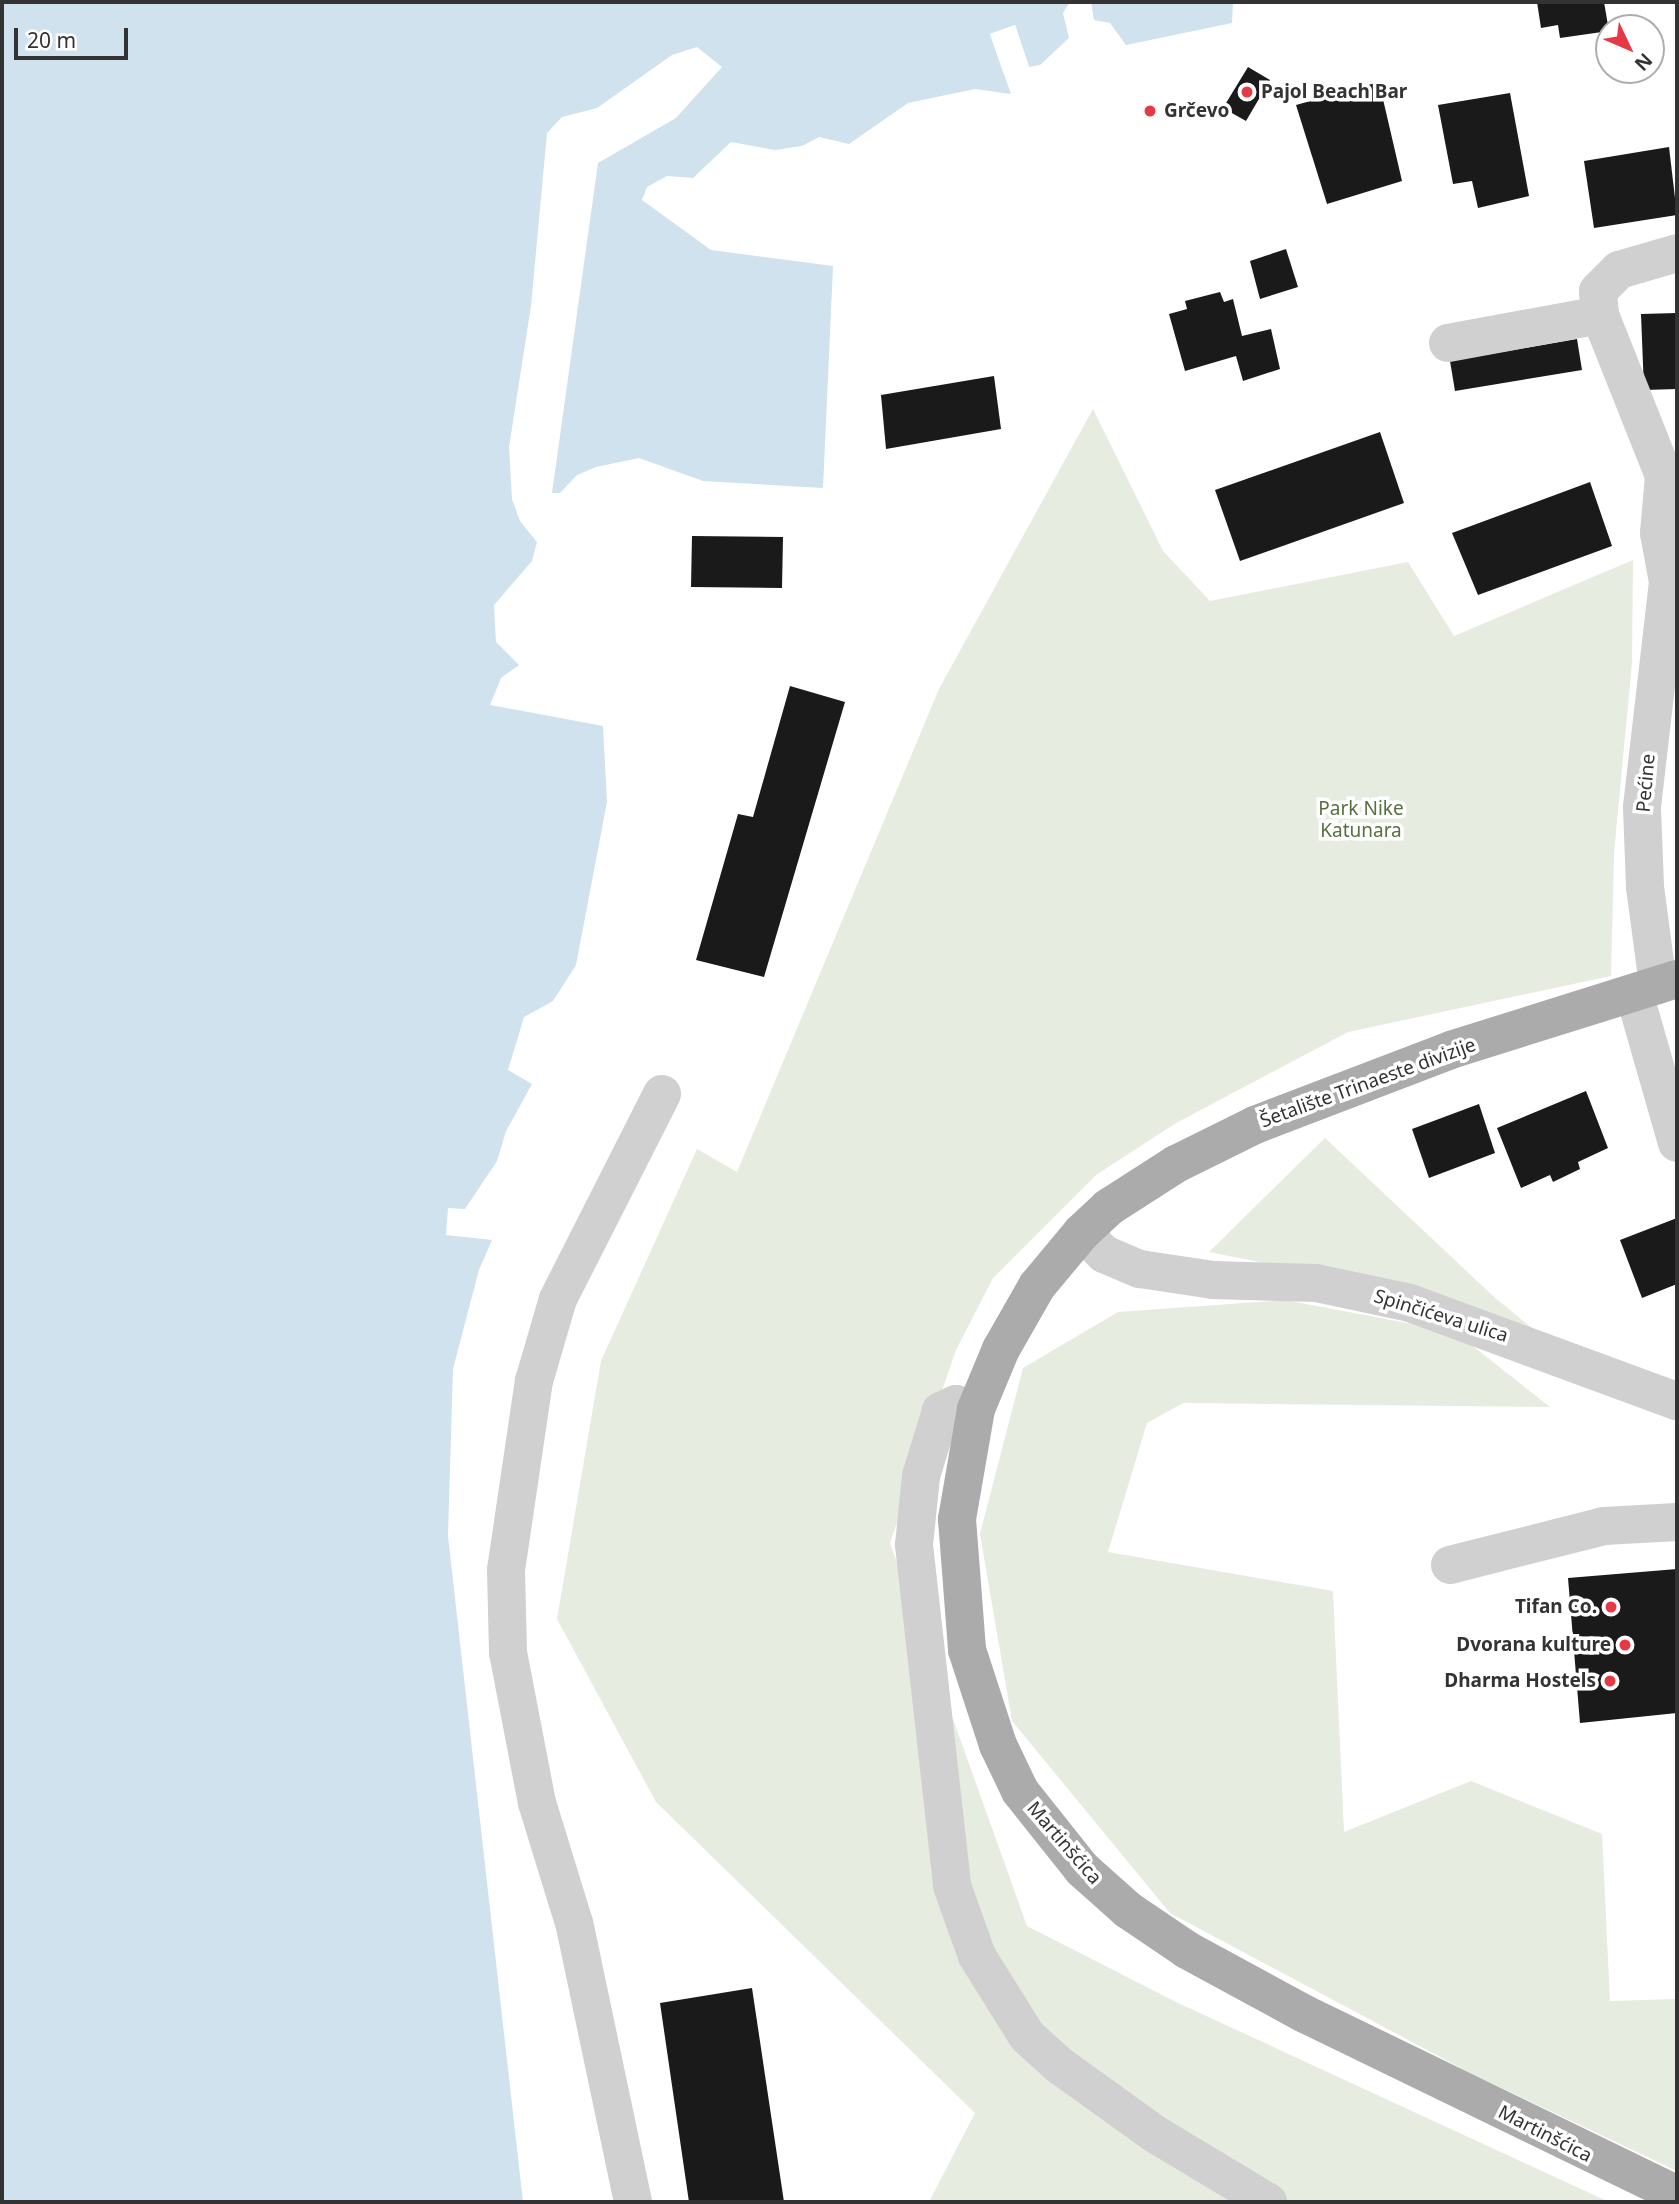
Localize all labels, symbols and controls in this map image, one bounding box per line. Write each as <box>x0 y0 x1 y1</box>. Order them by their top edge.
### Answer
scale bar <box>18 14 131 58</box>
north arrow <box>1595 14 1665 84</box>
text: 20 m <box>27 26 76 54</box>
text: N <box>1629 48 1658 77</box>
place label: Pajol Beach Bar <box>1261 81 1407 103</box>
marker: Pajol Beach Bar <box>1239 84 1255 100</box>
place label: Grčevo <box>1164 100 1229 122</box>
marker: Grčevo <box>1142 103 1158 119</box>
street label: Pećine <box>1632 753 1660 813</box>
park label: Park Nike Katunara <box>1318 798 1404 842</box>
street label: Šetalište Trinaeste divizije <box>1257 1033 1479 1133</box>
street label: Spinčićeva ulica <box>1371 1285 1511 1347</box>
place label: Tifan Co. <box>1515 1596 1597 1618</box>
marker: Tifan Co. <box>1603 1599 1619 1615</box>
place label: Dvorana kulture <box>1456 1634 1611 1656</box>
marker: Dvorana kulture <box>1617 1637 1633 1653</box>
place label: Dharma Hostels <box>1444 1670 1596 1692</box>
marker: Dharma Hostels <box>1602 1673 1618 1689</box>
street label: Martinšćica <box>1022 1797 1106 1889</box>
street label: Martinšćica <box>1494 2101 1596 2167</box>

